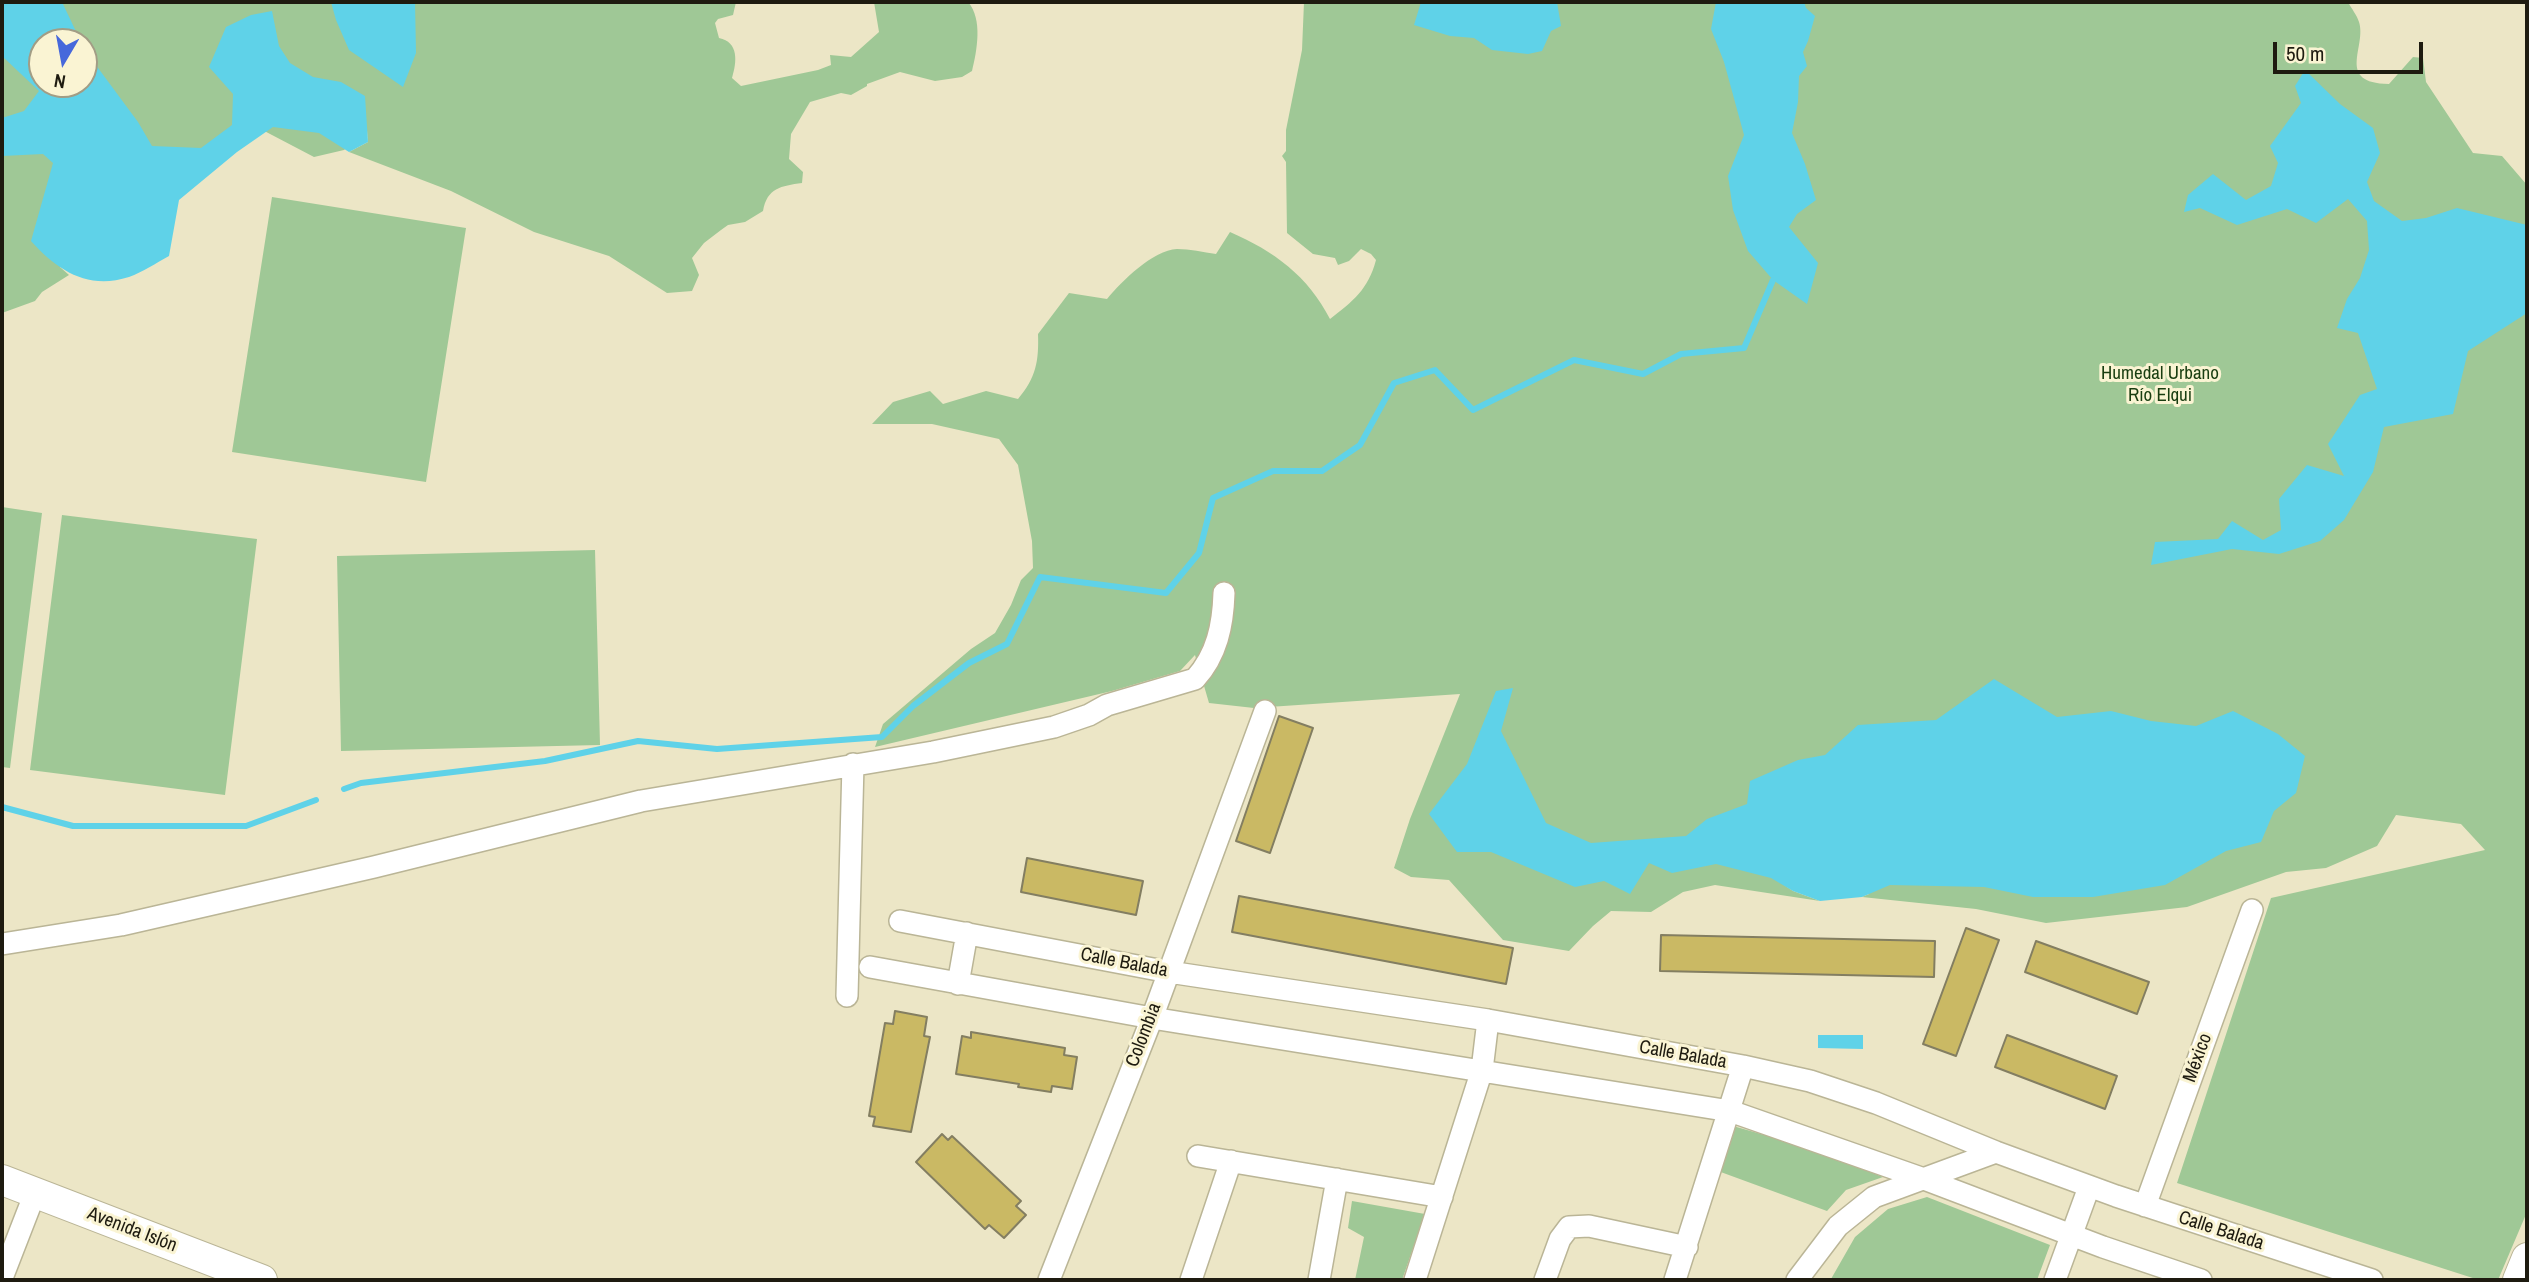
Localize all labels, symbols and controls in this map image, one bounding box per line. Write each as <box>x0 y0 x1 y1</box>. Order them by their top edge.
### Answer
north arrow <box>28 28 98 98</box>
scale bar <box>2277 28 2428 72</box>
text: 50 m <box>2286 39 2324 68</box>
text: N <box>52 68 67 95</box>
park label: Humedal Urbano Río Elqui <box>2101 363 2219 407</box>
street label: Calle Balada <box>1078 943 1170 983</box>
street label: Colombia <box>1121 1000 1167 1070</box>
street label: México <box>2179 1031 2217 1085</box>
street label: Calle Balada <box>1638 1036 1728 1074</box>
street label: Avenida Islón <box>84 1202 180 1258</box>
street label: Calle Balada <box>2175 1207 2267 1255</box>

